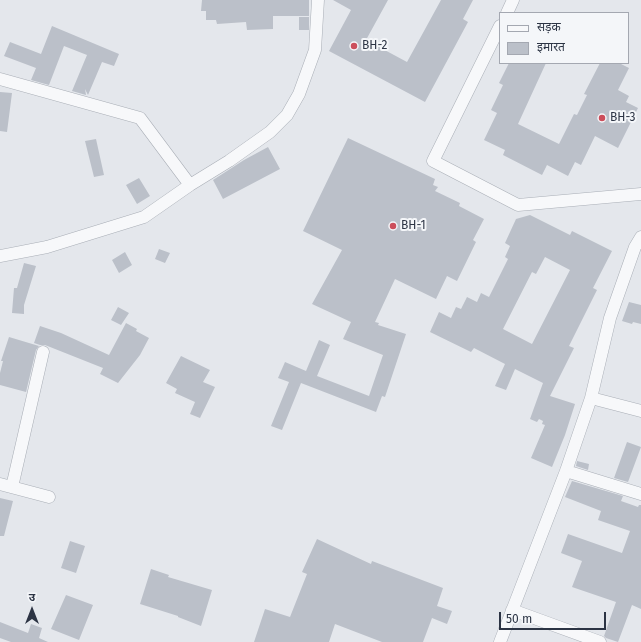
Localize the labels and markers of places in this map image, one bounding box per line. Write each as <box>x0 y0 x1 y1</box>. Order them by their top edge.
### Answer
place label: BH-2 <box>362 39 387 53</box>
marker: BH-2 <box>349 41 359 51</box>
place label: BH-3 <box>610 111 636 125</box>
marker: BH-3 <box>597 113 607 123</box>
place label: BH-1 <box>401 219 426 233</box>
marker: BH-1 <box>388 221 398 231</box>

